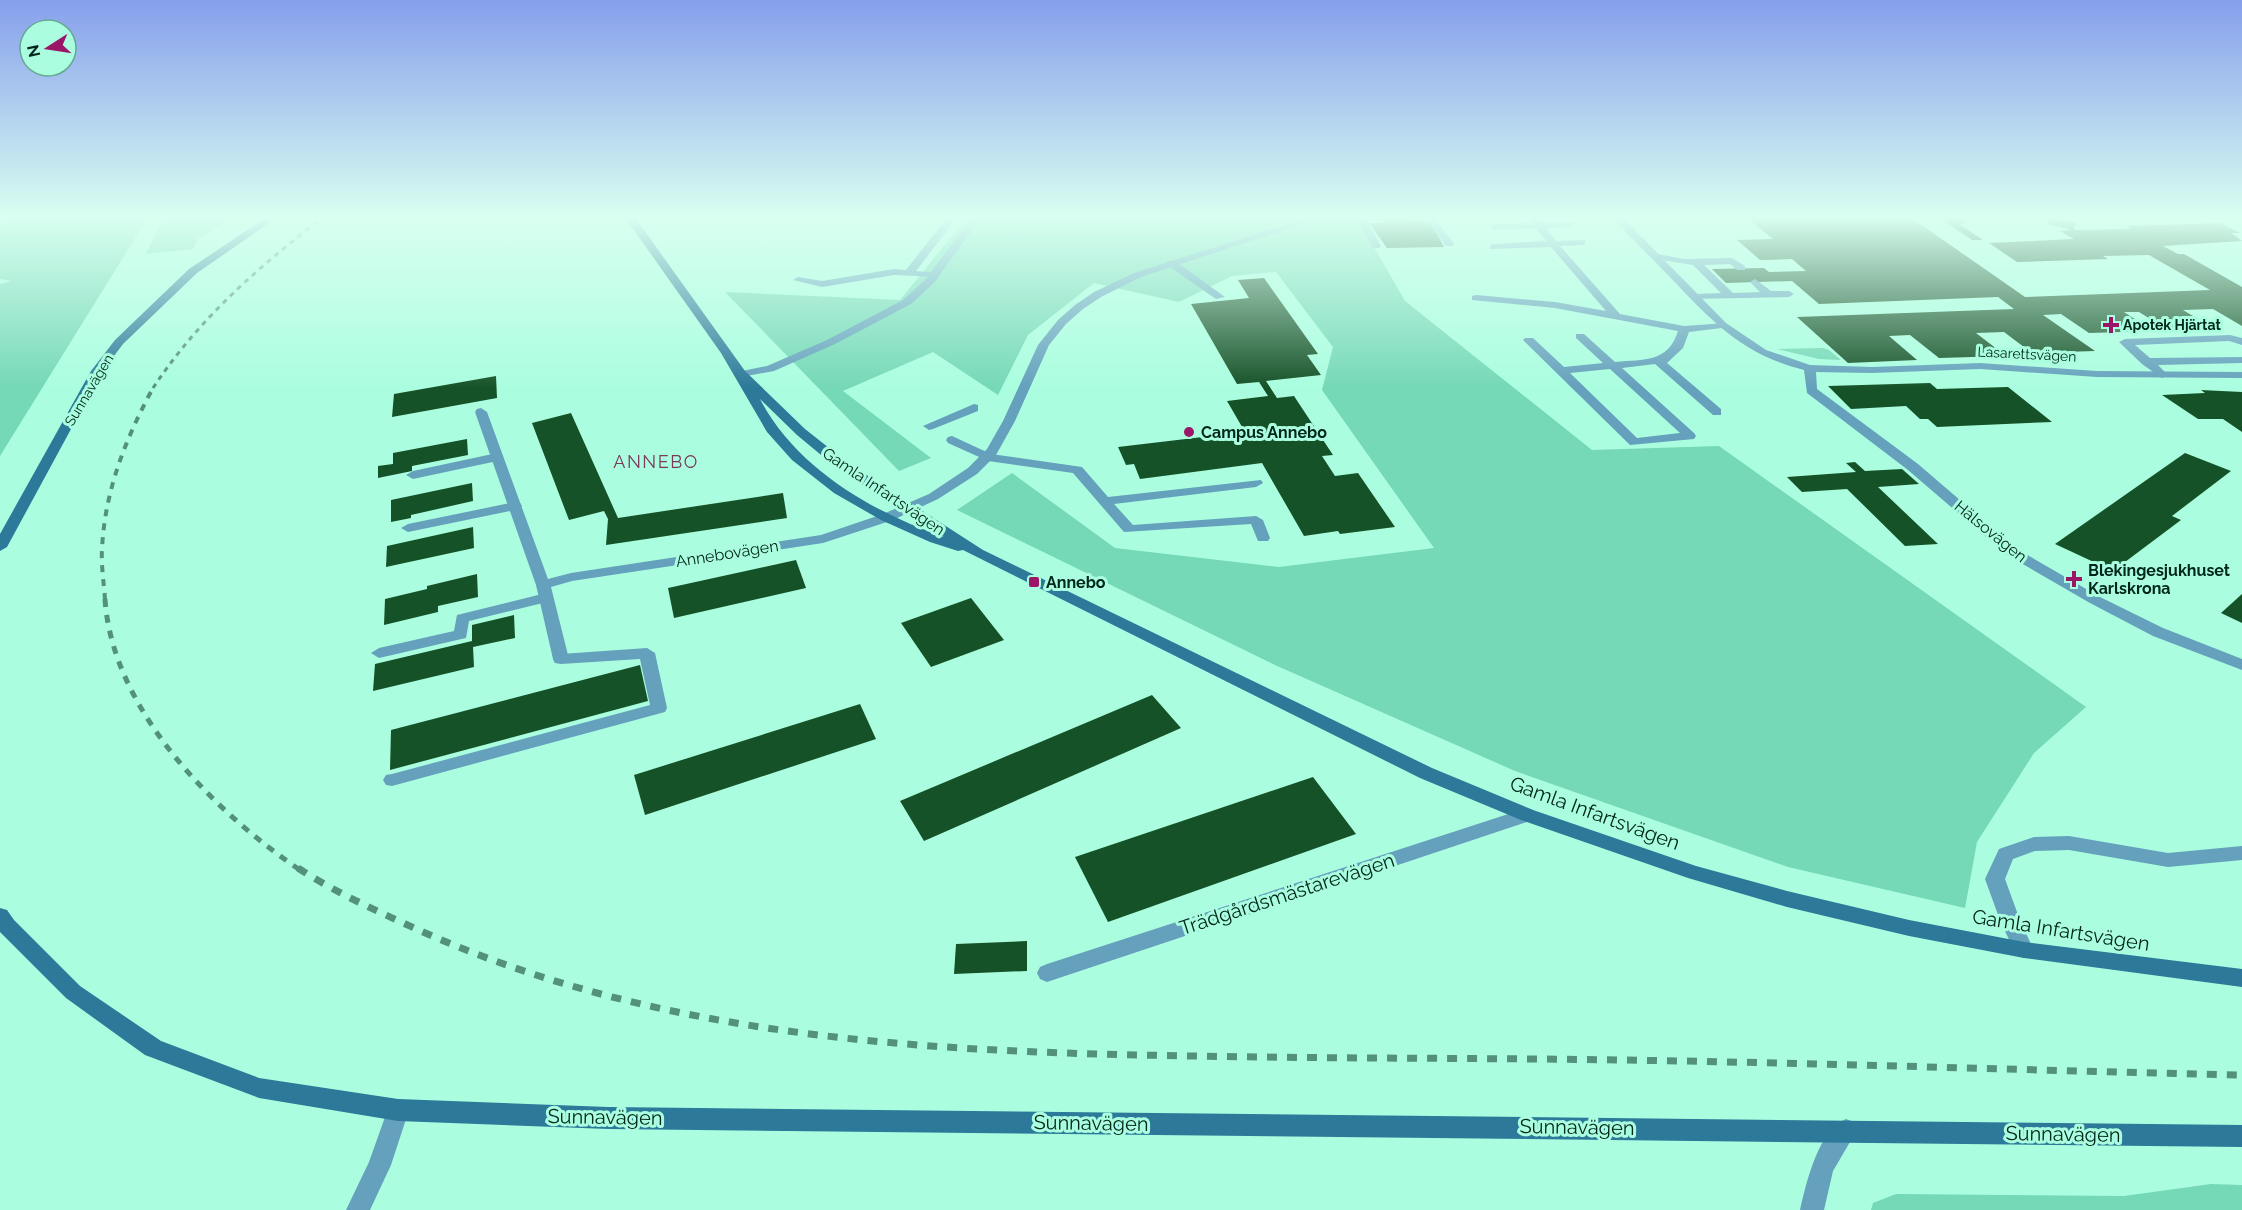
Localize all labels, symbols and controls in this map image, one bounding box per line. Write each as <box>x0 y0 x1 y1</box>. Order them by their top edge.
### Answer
north arrow <box>18 18 78 78</box>
text: N <box>23 43 44 59</box>
place label: Apotek Hjärtat <box>2123 317 2221 333</box>
marker: Apotek Hjärtat <box>2104 318 2118 332</box>
street label: Lasarettsvägen <box>1977 343 2077 365</box>
street label: Sunnavägen <box>61 351 117 429</box>
place label: Campus Annebo <box>1201 423 1327 442</box>
marker: Campus Annebo <box>1182 425 1196 439</box>
street label: Gamla Infartsvägen <box>819 443 948 539</box>
district label: ANNEBO <box>613 451 699 472</box>
street label: Hälsovägen <box>1951 497 2031 566</box>
street label: Annebovägen <box>674 536 780 571</box>
place label: Blekingesjukhuset Karlskrona <box>2088 561 2230 598</box>
marker: Blekingesjukhuset Karlskrona <box>2065 570 2083 588</box>
place label: Annebo <box>1046 573 1106 592</box>
marker: Annebo <box>1027 575 1041 589</box>
street label: Gamla Infartsvägen <box>1507 771 1683 855</box>
street label: Trädgårdsmästarevägen <box>1176 848 1398 940</box>
street label: Gamla Infartsvägen <box>1971 904 2151 956</box>
street label: Sunnavägen <box>547 1104 663 1130</box>
street label: Sunnavägen <box>1033 1110 1149 1136</box>
street label: Sunnavägen <box>1519 1114 1635 1140</box>
street label: Sunnavägen <box>2005 1121 2121 1147</box>

